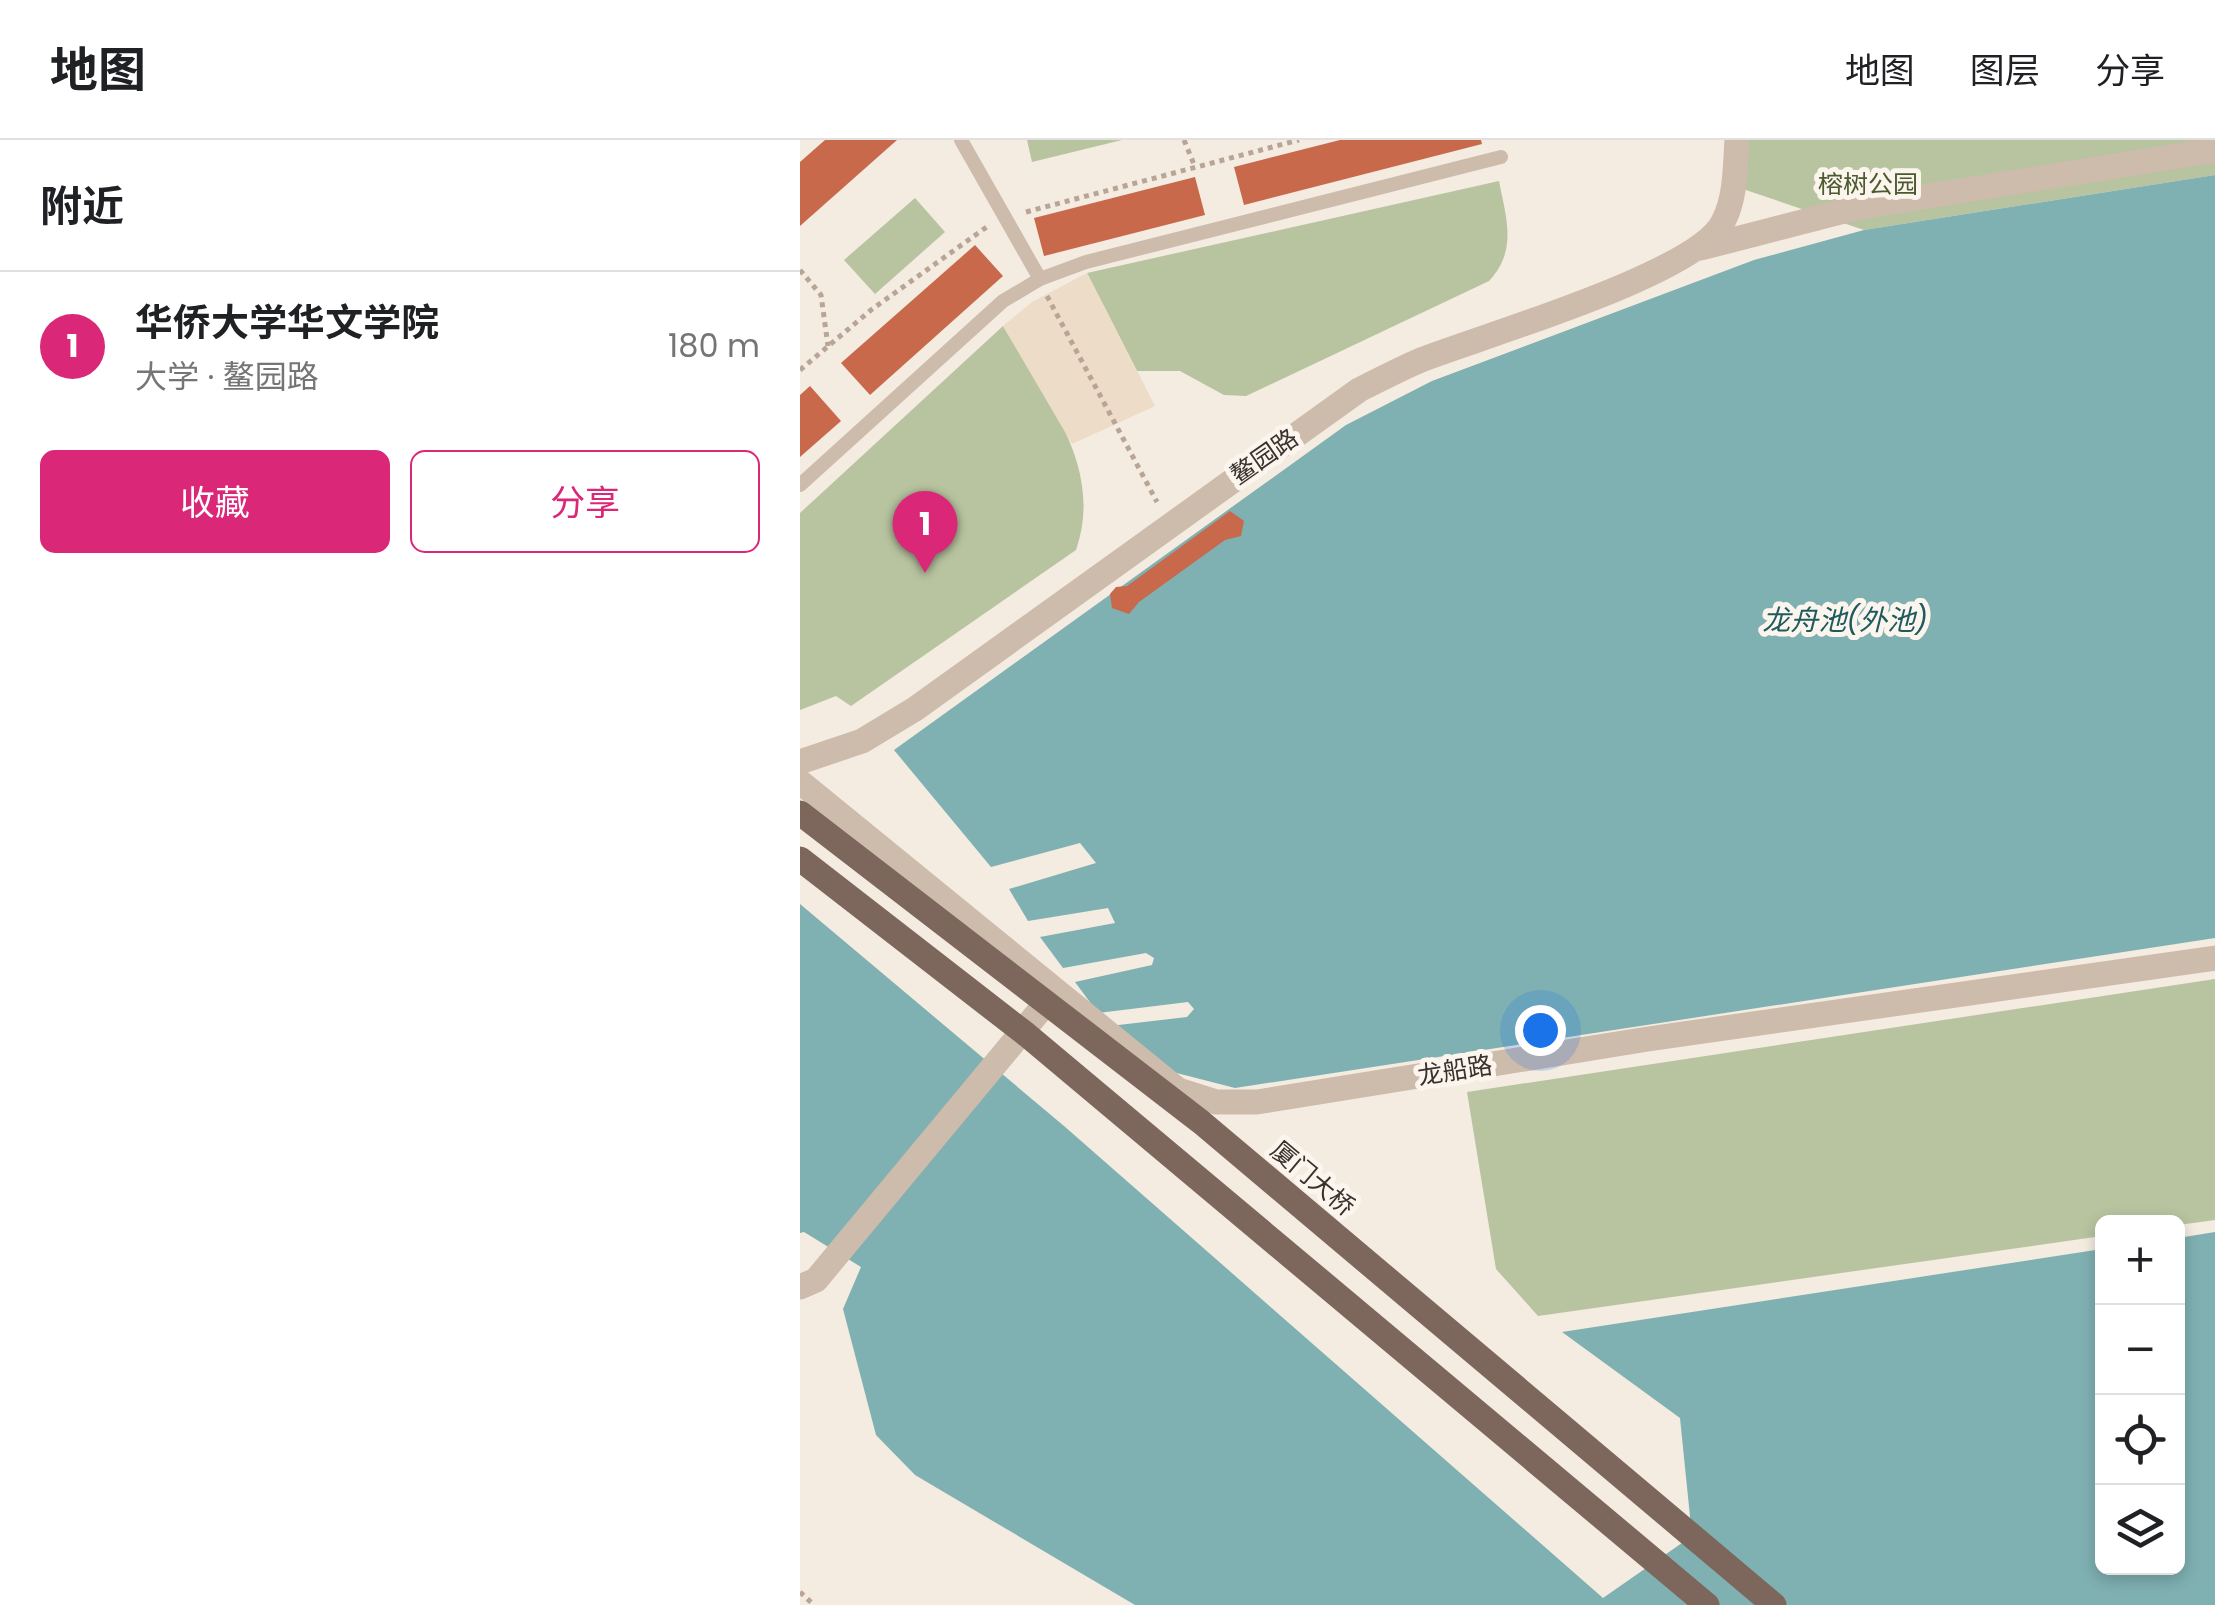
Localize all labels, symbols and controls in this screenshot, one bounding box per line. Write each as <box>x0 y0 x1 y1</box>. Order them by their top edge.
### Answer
text: 地图 <box>50 37 146 104</box>
text: 地图 <box>1845 46 1915 95</box>
text: 图层 <box>1970 46 2040 95</box>
text: 分享 <box>2095 46 2165 95</box>
park label: 榕树公园 <box>1818 167 1918 202</box>
text: 附近 <box>40 177 124 236</box>
text: 华侨大学华文学院 <box>135 296 439 349</box>
text: 1 <box>66 323 79 368</box>
text: 180 m <box>668 323 760 368</box>
text: 大学 · 鳌园路 <box>135 354 319 399</box>
street label: 鳌园路 <box>1224 421 1305 492</box>
button: 收藏 <box>40 450 390 553</box>
button: 分享 <box>410 450 760 553</box>
pin: 1 <box>892 490 958 573</box>
water label: 龙舟池(外池) <box>1762 601 1928 640</box>
your location <box>1515 1005 1566 1056</box>
street label: 龙船路 <box>1415 1047 1495 1094</box>
street label: 厦门大桥 <box>1263 1133 1362 1224</box>
map controls <box>2095 1215 2185 1575</box>
button: + <box>2095 1215 2185 1305</box>
button: − <box>2095 1305 2185 1395</box>
button: locate <box>2095 1395 2185 1485</box>
button: layers <box>2095 1485 2185 1575</box>

